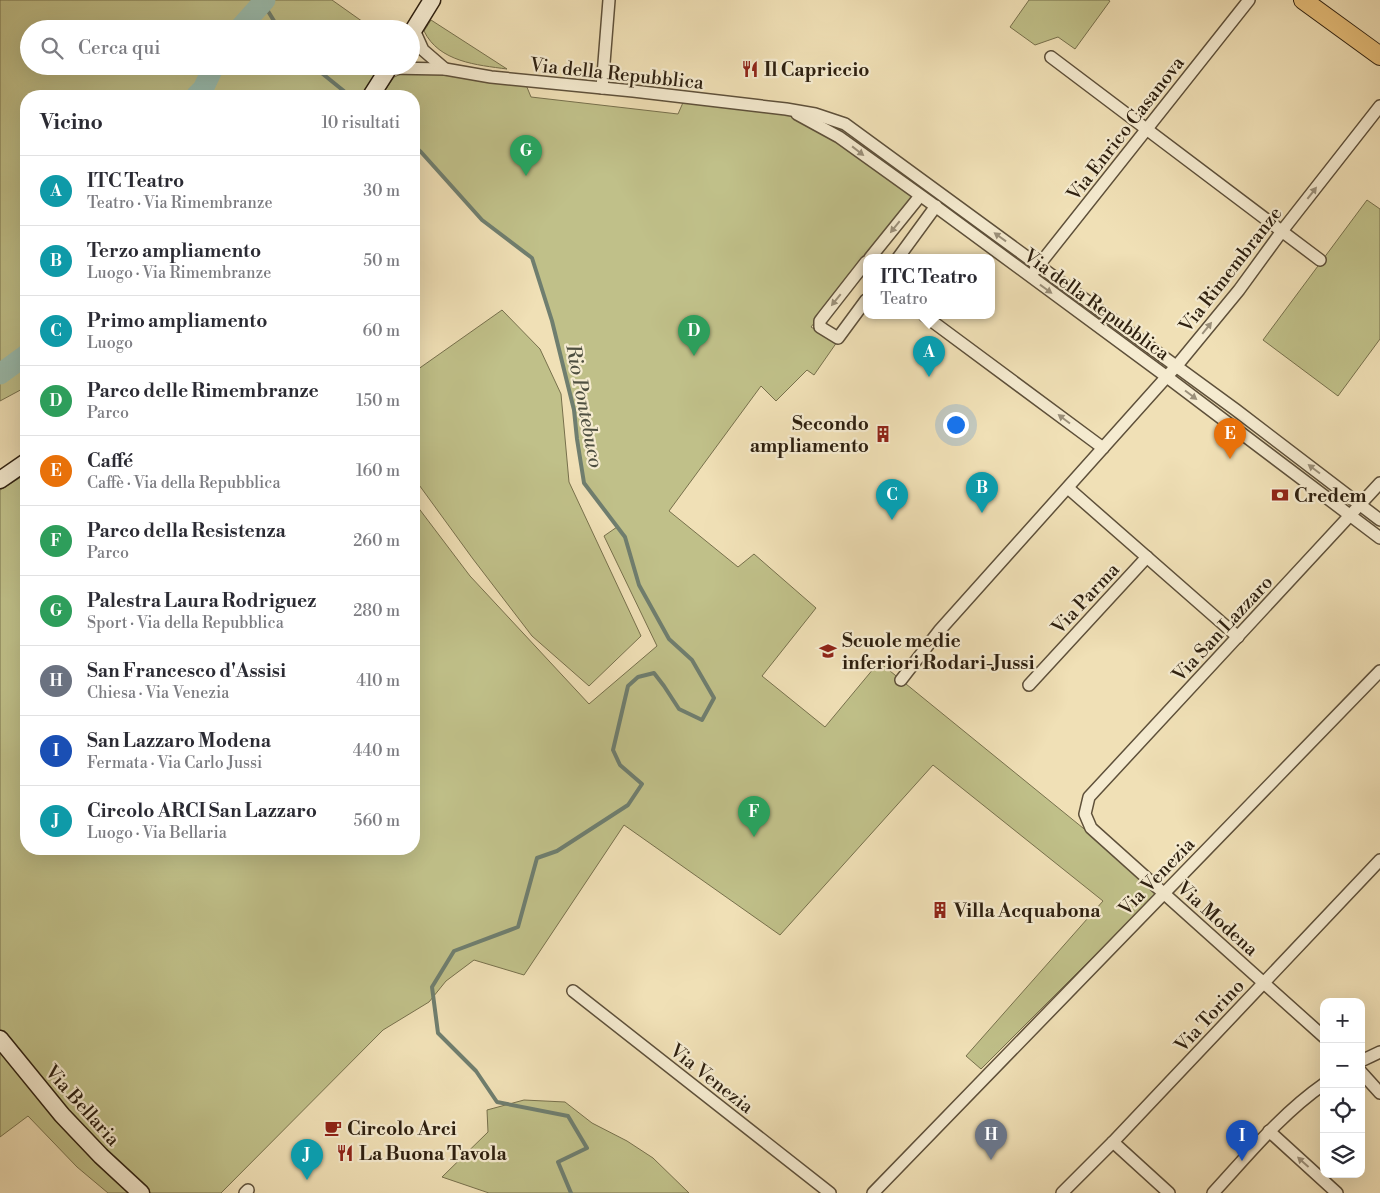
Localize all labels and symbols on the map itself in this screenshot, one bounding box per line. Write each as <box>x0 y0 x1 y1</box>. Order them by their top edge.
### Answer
street label: Via Enrico Casanova <box>1061 51 1190 207</box>
street label: Via della Repubblica <box>528 53 705 95</box>
place label: Il Capriccio <box>764 58 869 82</box>
restaurant icon: Il Capriccio <box>740 59 760 79</box>
pin: G <box>510 135 542 176</box>
one-way arrow <box>851 146 865 156</box>
one-way arrow <box>1307 187 1318 200</box>
street label: Via Rimembranze <box>1174 202 1287 338</box>
one-way arrow <box>890 220 901 233</box>
one-way arrow <box>994 231 1007 242</box>
street label: Via della Repubblica <box>1018 243 1174 366</box>
one-way arrow <box>1039 284 1053 294</box>
one-way arrow <box>830 294 841 307</box>
pin: D <box>678 315 710 356</box>
one-way arrow <box>1201 322 1212 335</box>
pin: A <box>913 336 945 377</box>
water label: Rio Pontebuco <box>559 341 608 470</box>
one-way arrow <box>1184 390 1197 401</box>
place label: Secondo ampliamento <box>750 412 869 458</box>
your location <box>943 412 969 438</box>
one-way arrow <box>1057 414 1071 424</box>
pin: E <box>1214 418 1246 459</box>
building icon: Secondo ampliamento <box>873 424 893 444</box>
one-way arrow <box>1308 463 1321 474</box>
pin: B <box>966 472 998 513</box>
pin: C <box>876 479 908 520</box>
place label: Credem <box>1294 484 1367 508</box>
bank icon: Credem <box>1270 485 1290 505</box>
street label: Via Parma <box>1046 558 1125 640</box>
street label: Via San Lazzaro <box>1167 570 1278 688</box>
place label: Scuole medie inferiori Rodari-Jussi <box>842 629 1035 675</box>
school or university icon: Scuole medie inferiori Rodari-Jussi <box>818 641 838 661</box>
pin: F <box>738 796 770 837</box>
street label: Via Venezia <box>1113 832 1200 922</box>
street label: Via Modena <box>1171 875 1263 962</box>
place label: Villa Acquabona <box>953 899 1101 923</box>
building icon: Villa Acquabona <box>930 900 950 920</box>
street label: Via Torino <box>1169 974 1250 1058</box>
street label: Via Venezia <box>664 1038 758 1119</box>
street label: Via Bellaria <box>39 1060 125 1151</box>
place label: Circolo Arci <box>347 1117 457 1141</box>
cafe icon: Circolo Arci <box>323 1118 343 1138</box>
pin: H <box>975 1119 1007 1160</box>
pin: I <box>1226 1120 1258 1161</box>
pin: J <box>291 1139 323 1180</box>
place label: La Buona Tavola <box>359 1142 508 1166</box>
restaurant icon: La Buona Tavola <box>335 1143 355 1163</box>
one-way arrow <box>1297 1156 1309 1168</box>

